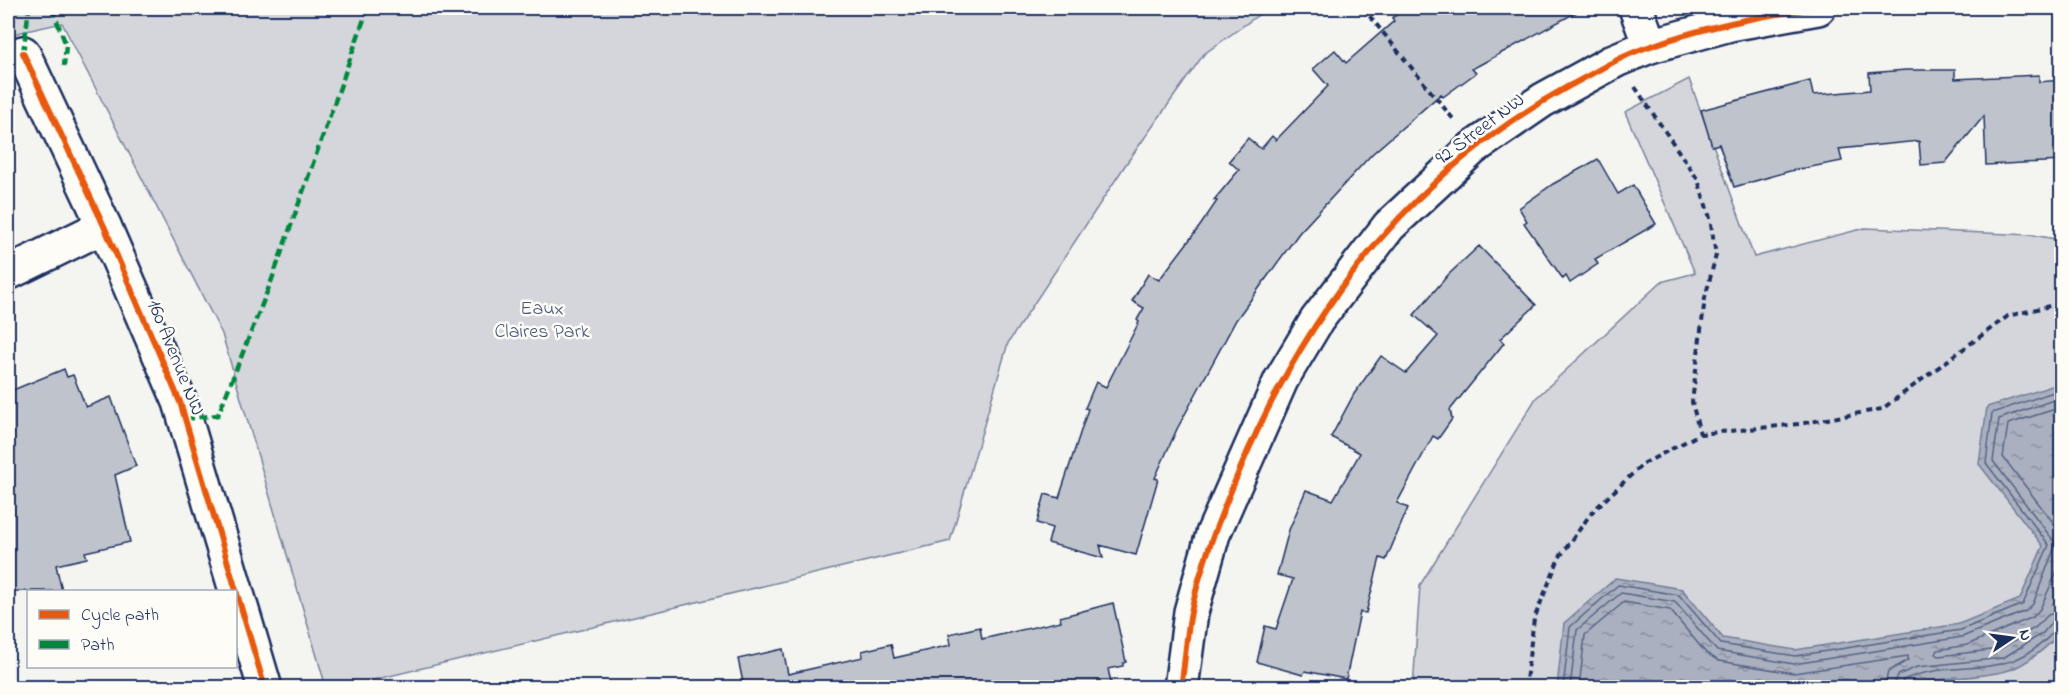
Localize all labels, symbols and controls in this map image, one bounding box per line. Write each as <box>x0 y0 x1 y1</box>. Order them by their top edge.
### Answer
street label: 92 Street NW <box>1430 87 1531 173</box>
park label: Eaux Claires Park <box>494 295 590 347</box>
street label: 160 Avenue NW <box>138 296 211 420</box>
legend <box>27 590 237 668</box>
text: Cycle path <box>81 603 159 629</box>
north arrow <box>1982 608 2042 668</box>
text: N <box>2012 627 2038 643</box>
text: Path <box>81 633 115 659</box>

